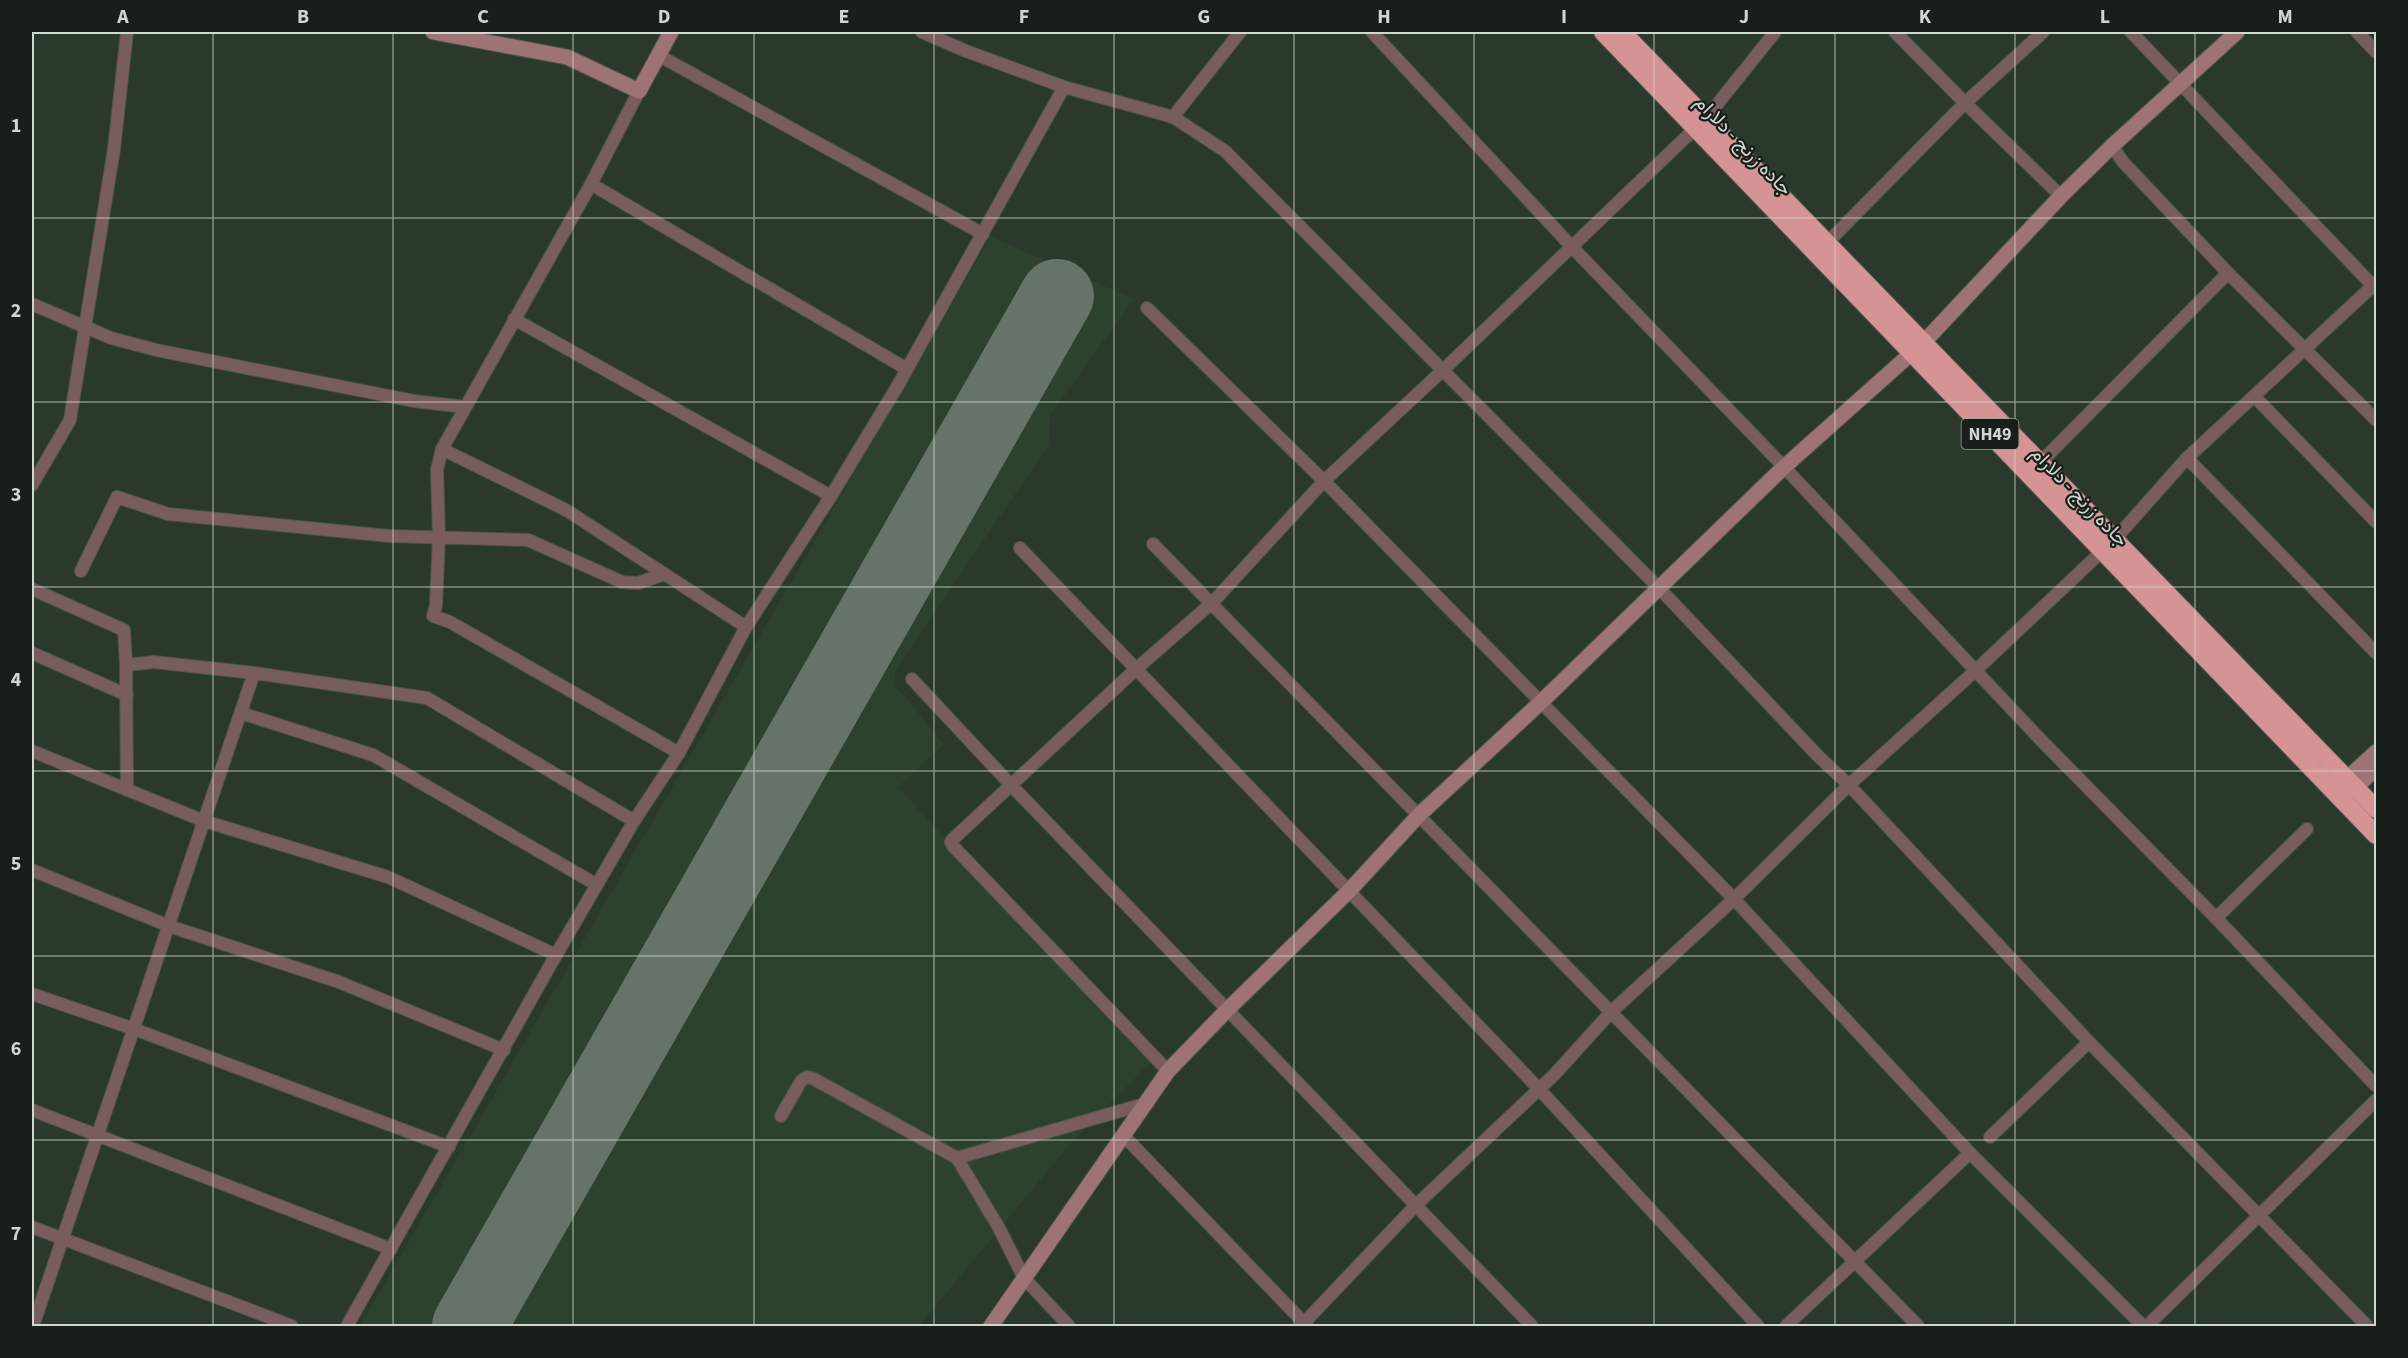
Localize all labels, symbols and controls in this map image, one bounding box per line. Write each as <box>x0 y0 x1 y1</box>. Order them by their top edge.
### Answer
text: A <box>116 3 129 31</box>
text: B <box>297 3 309 31</box>
text: C <box>477 3 489 31</box>
text: D <box>658 3 670 31</box>
text: E <box>839 3 849 31</box>
text: F <box>1019 3 1029 31</box>
text: G <box>1198 3 1210 31</box>
text: H <box>1377 3 1391 31</box>
text: I <box>1561 3 1567 31</box>
text: J <box>1739 3 1749 31</box>
text: K <box>1919 3 1932 31</box>
text: L <box>2100 3 2110 31</box>
text: M <box>2277 3 2293 31</box>
street label: جاده زرنج - دلارام <box>1688 89 1799 202</box>
text: 1 <box>11 112 21 140</box>
text: 2 <box>11 297 21 325</box>
road number: NH49 <box>1962 419 2018 449</box>
street label: جاده زرنج - دلارام <box>2024 440 2135 553</box>
text: 3 <box>11 481 21 509</box>
text: 4 <box>11 666 22 694</box>
text: 5 <box>11 850 21 878</box>
text: 6 <box>11 1035 21 1063</box>
text: 7 <box>11 1220 21 1248</box>

